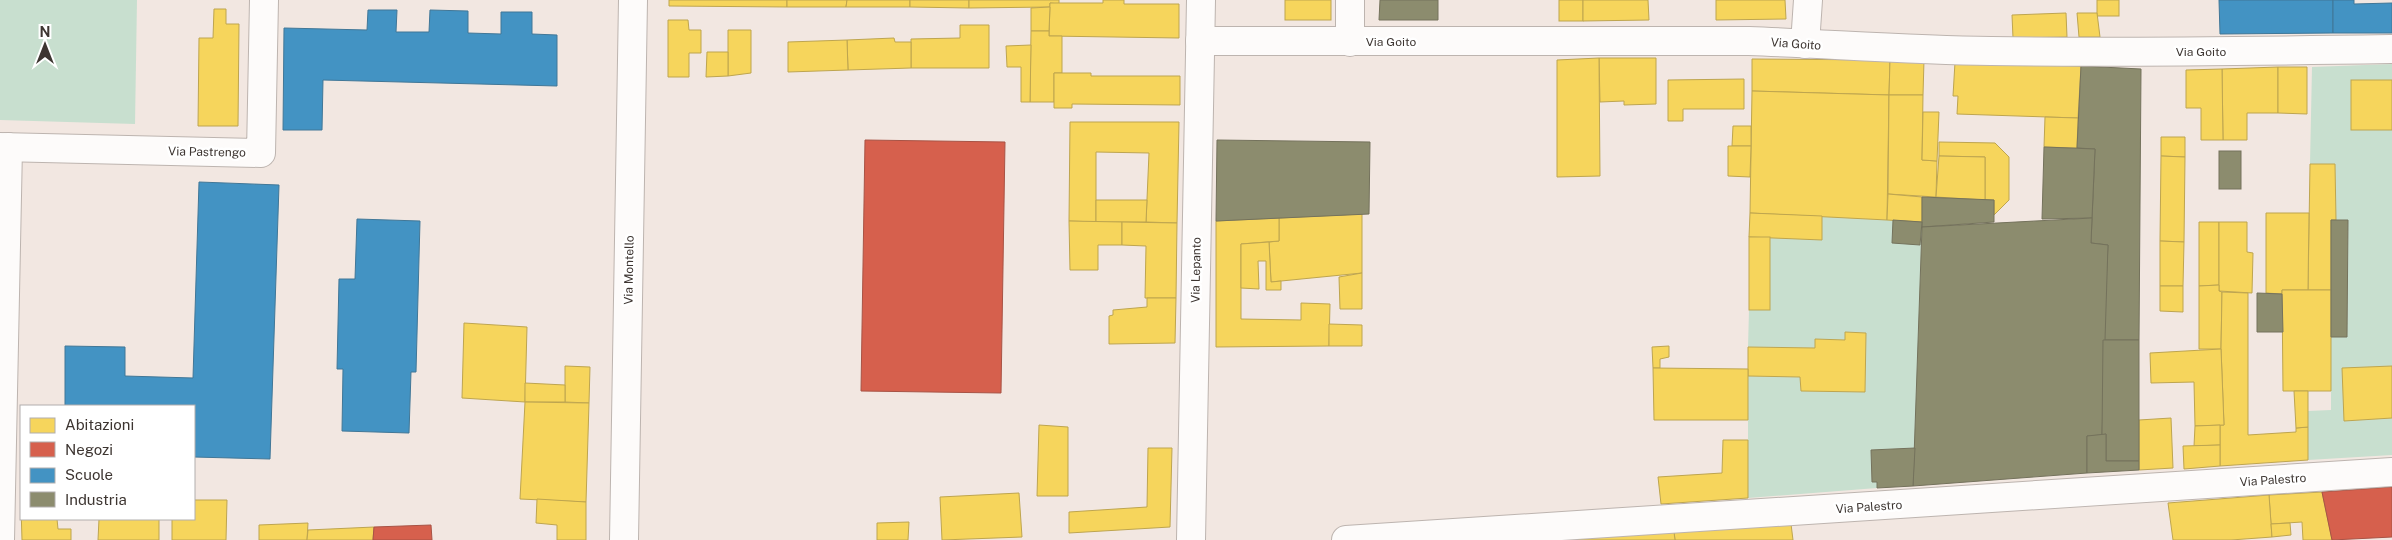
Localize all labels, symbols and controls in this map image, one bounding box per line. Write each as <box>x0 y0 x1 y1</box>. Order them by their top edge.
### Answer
north arrow <box>20 20 70 70</box>
text: N <box>40 24 50 40</box>
street label: Via Goito <box>1366 35 1416 49</box>
street label: Via Goito <box>1770 35 1822 53</box>
street label: Via Goito <box>2176 45 2226 59</box>
street label: Via Pastrengo <box>168 144 246 160</box>
street label: Via Montello <box>621 235 637 305</box>
street label: Via Lepanto <box>1188 237 1204 303</box>
legend <box>20 405 195 520</box>
text: Abitazioni <box>65 416 134 433</box>
text: Negozi <box>65 441 113 458</box>
text: Scuole <box>65 466 113 483</box>
street label: Via Palestro <box>2239 471 2307 489</box>
text: Industria <box>65 491 127 508</box>
street label: Via Palestro <box>1835 498 1903 516</box>

